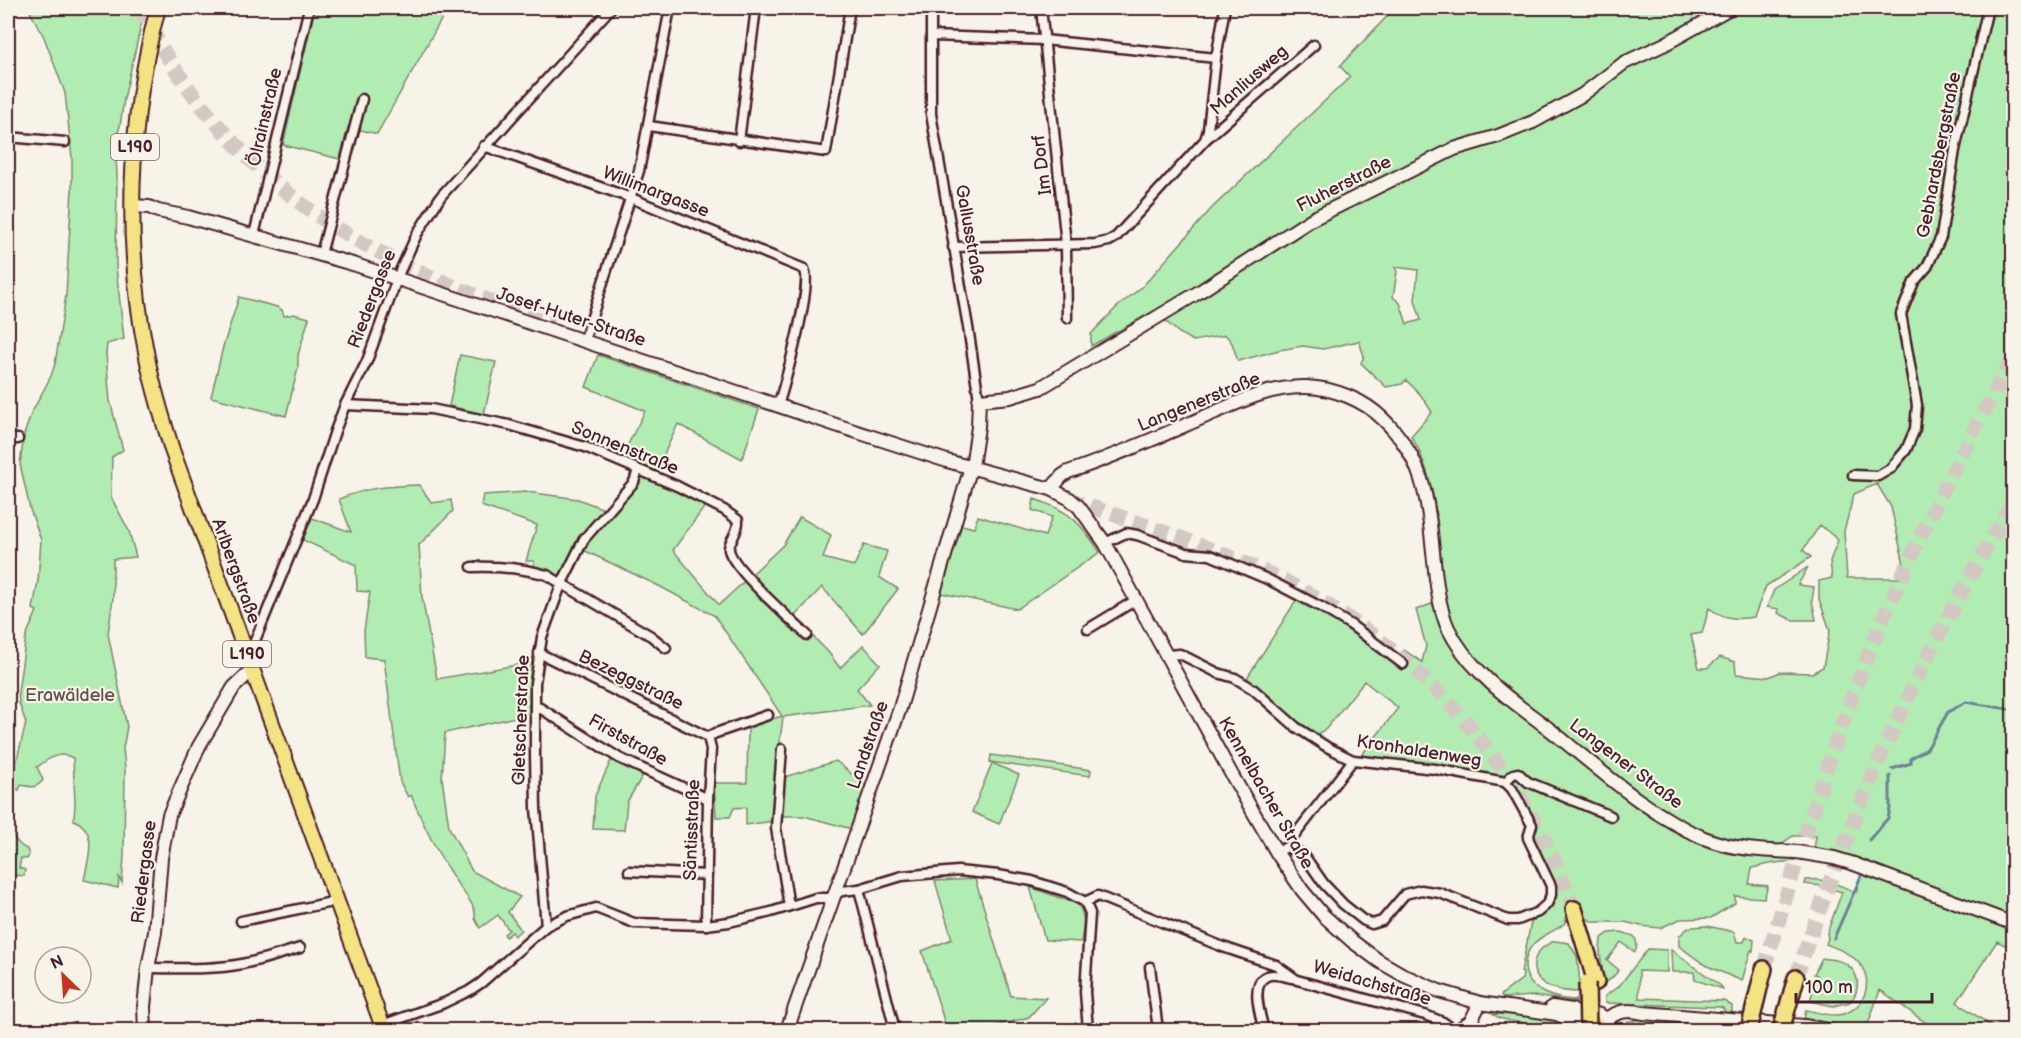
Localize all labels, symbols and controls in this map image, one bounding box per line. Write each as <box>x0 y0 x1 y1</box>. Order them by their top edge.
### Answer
street label: Manliusweg <box>1206 41 1292 119</box>
street label: Ölrainstraße <box>242 65 287 168</box>
street label: Gebhardsbergstraße <box>1913 70 1965 240</box>
street label: Im Dorf <box>1028 133 1056 196</box>
road number: L190 <box>111 134 159 160</box>
street label: Fluherstraße <box>1293 151 1395 217</box>
street label: Willimargasse <box>600 162 712 222</box>
street label: Gallusstraße <box>951 183 989 287</box>
street label: Riedergasse <box>344 246 401 351</box>
street label: Josef-Huter-Straße <box>494 283 649 351</box>
street label: Langenerstraße <box>1135 368 1264 436</box>
street label: Sonnenstraße <box>568 417 682 479</box>
street label: Arlbergstraße <box>207 516 265 627</box>
road number: L190 <box>223 641 271 667</box>
street label: Bezeggstraße <box>575 646 687 715</box>
street label: Gletscherstraße <box>508 654 534 786</box>
park label: Erawäldele <box>25 685 115 706</box>
street label: Landstraße <box>843 698 893 792</box>
street label: Firststraße <box>585 710 671 770</box>
street label: Kennelbacher Straße <box>1214 713 1318 873</box>
street label: Langener Straße <box>1565 715 1687 814</box>
street label: Kronhaldenweg <box>1355 731 1483 771</box>
street label: Säntisstraße <box>680 779 704 881</box>
street label: Riedergasse <box>127 819 161 925</box>
north arrow <box>33 945 93 1005</box>
text: N <box>48 952 67 974</box>
street label: Weidachstraße <box>1311 956 1434 1010</box>
scale bar <box>1796 966 1932 1004</box>
text: 100 m <box>1805 977 1853 998</box>

